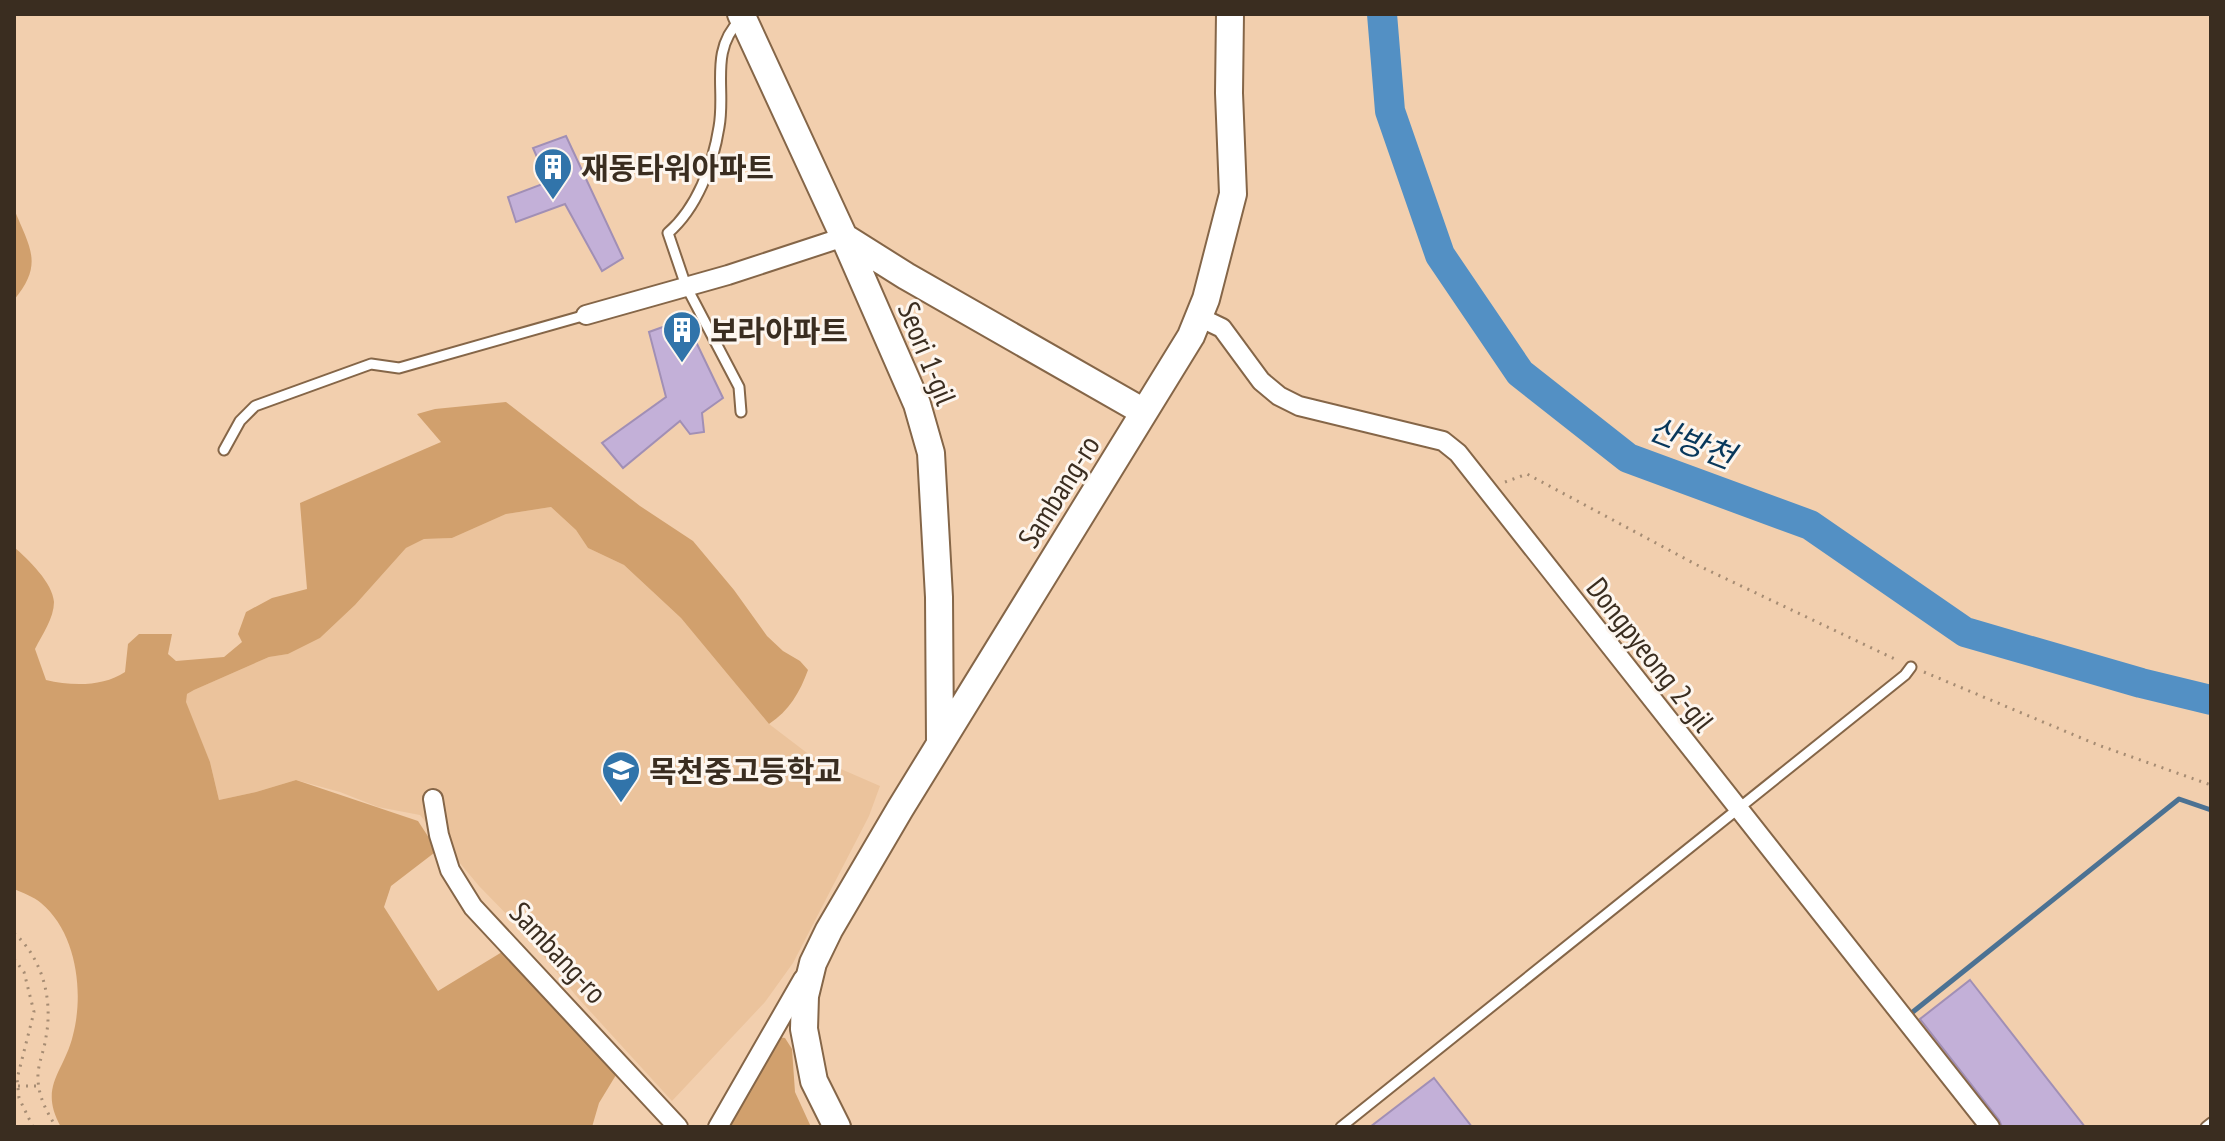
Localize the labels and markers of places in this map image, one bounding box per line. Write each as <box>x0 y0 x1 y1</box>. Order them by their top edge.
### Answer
building icon: 재동타워아파트 <box>532 146 574 201</box>
place label: 재동타워아파트 <box>581 148 774 187</box>
building icon: 보라아파트 <box>661 309 703 364</box>
place label: 보라아파트 <box>710 311 848 350</box>
school or university icon: 목천중고등학교 <box>600 749 642 804</box>
place label: 목천중고등학교 <box>649 751 842 790</box>

